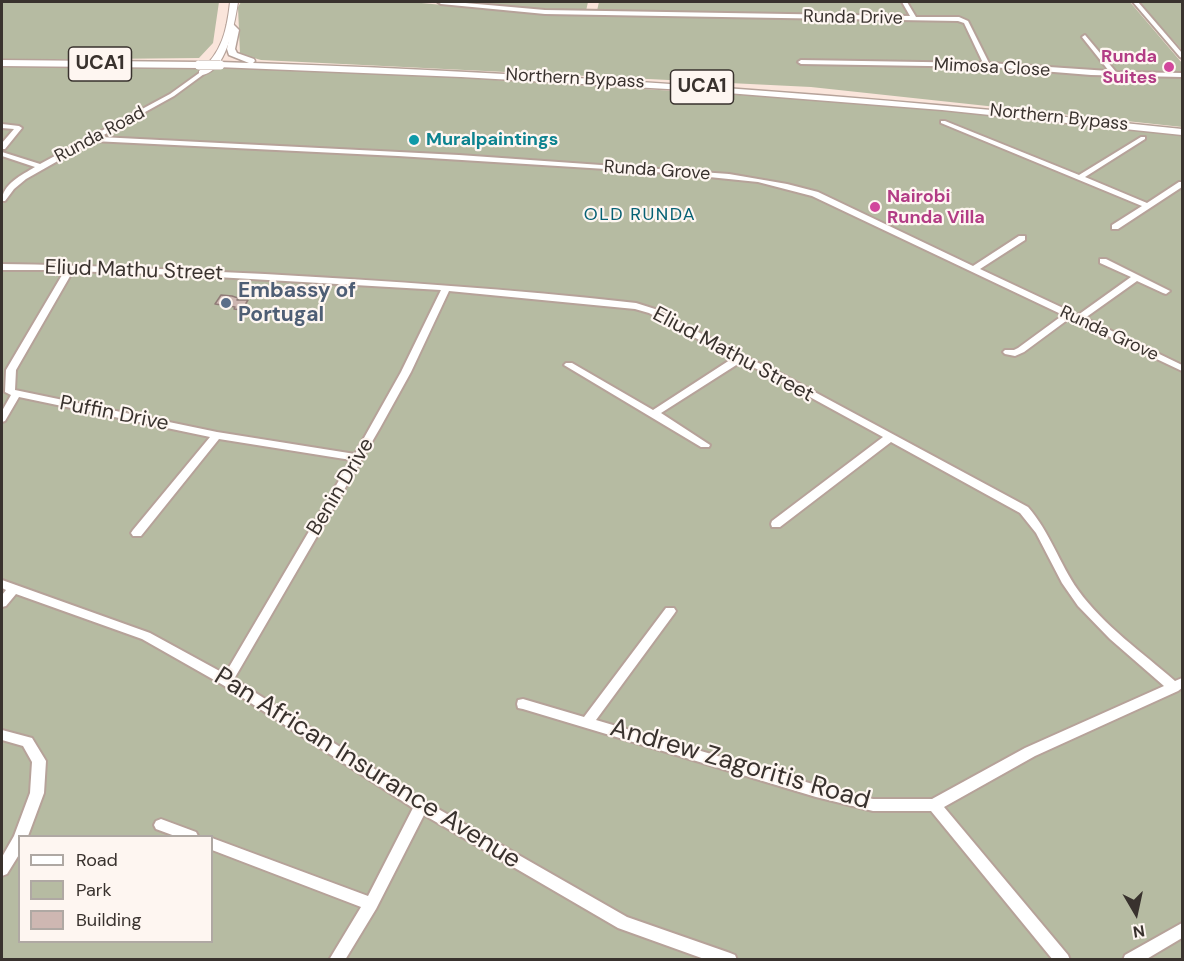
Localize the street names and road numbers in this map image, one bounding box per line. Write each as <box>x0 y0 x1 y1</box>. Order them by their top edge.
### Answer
street label: Runda Drive <box>803 6 903 30</box>
road number: UCA1 <box>68 47 132 81</box>
street label: Mimosa Close <box>933 54 1051 82</box>
street label: Northern Bypass <box>505 65 645 93</box>
road number: UCA1 <box>670 70 734 104</box>
street label: Northern Bypass <box>989 100 1129 136</box>
street label: Runda Road <box>51 102 149 168</box>
street label: Runda Grove <box>603 157 711 185</box>
street label: Eliud Mathu Street <box>44 255 224 287</box>
street label: Eliud Mathu Street <box>648 302 818 408</box>
street label: Runda Grove <box>1056 302 1162 366</box>
street label: Puffin Drive <box>57 391 171 437</box>
street label: Benin Drive <box>302 434 380 540</box>
street label: Pan African Insurance Avenue <box>208 662 526 876</box>
street label: Andrew Zagoritis Road <box>606 713 874 817</box>

